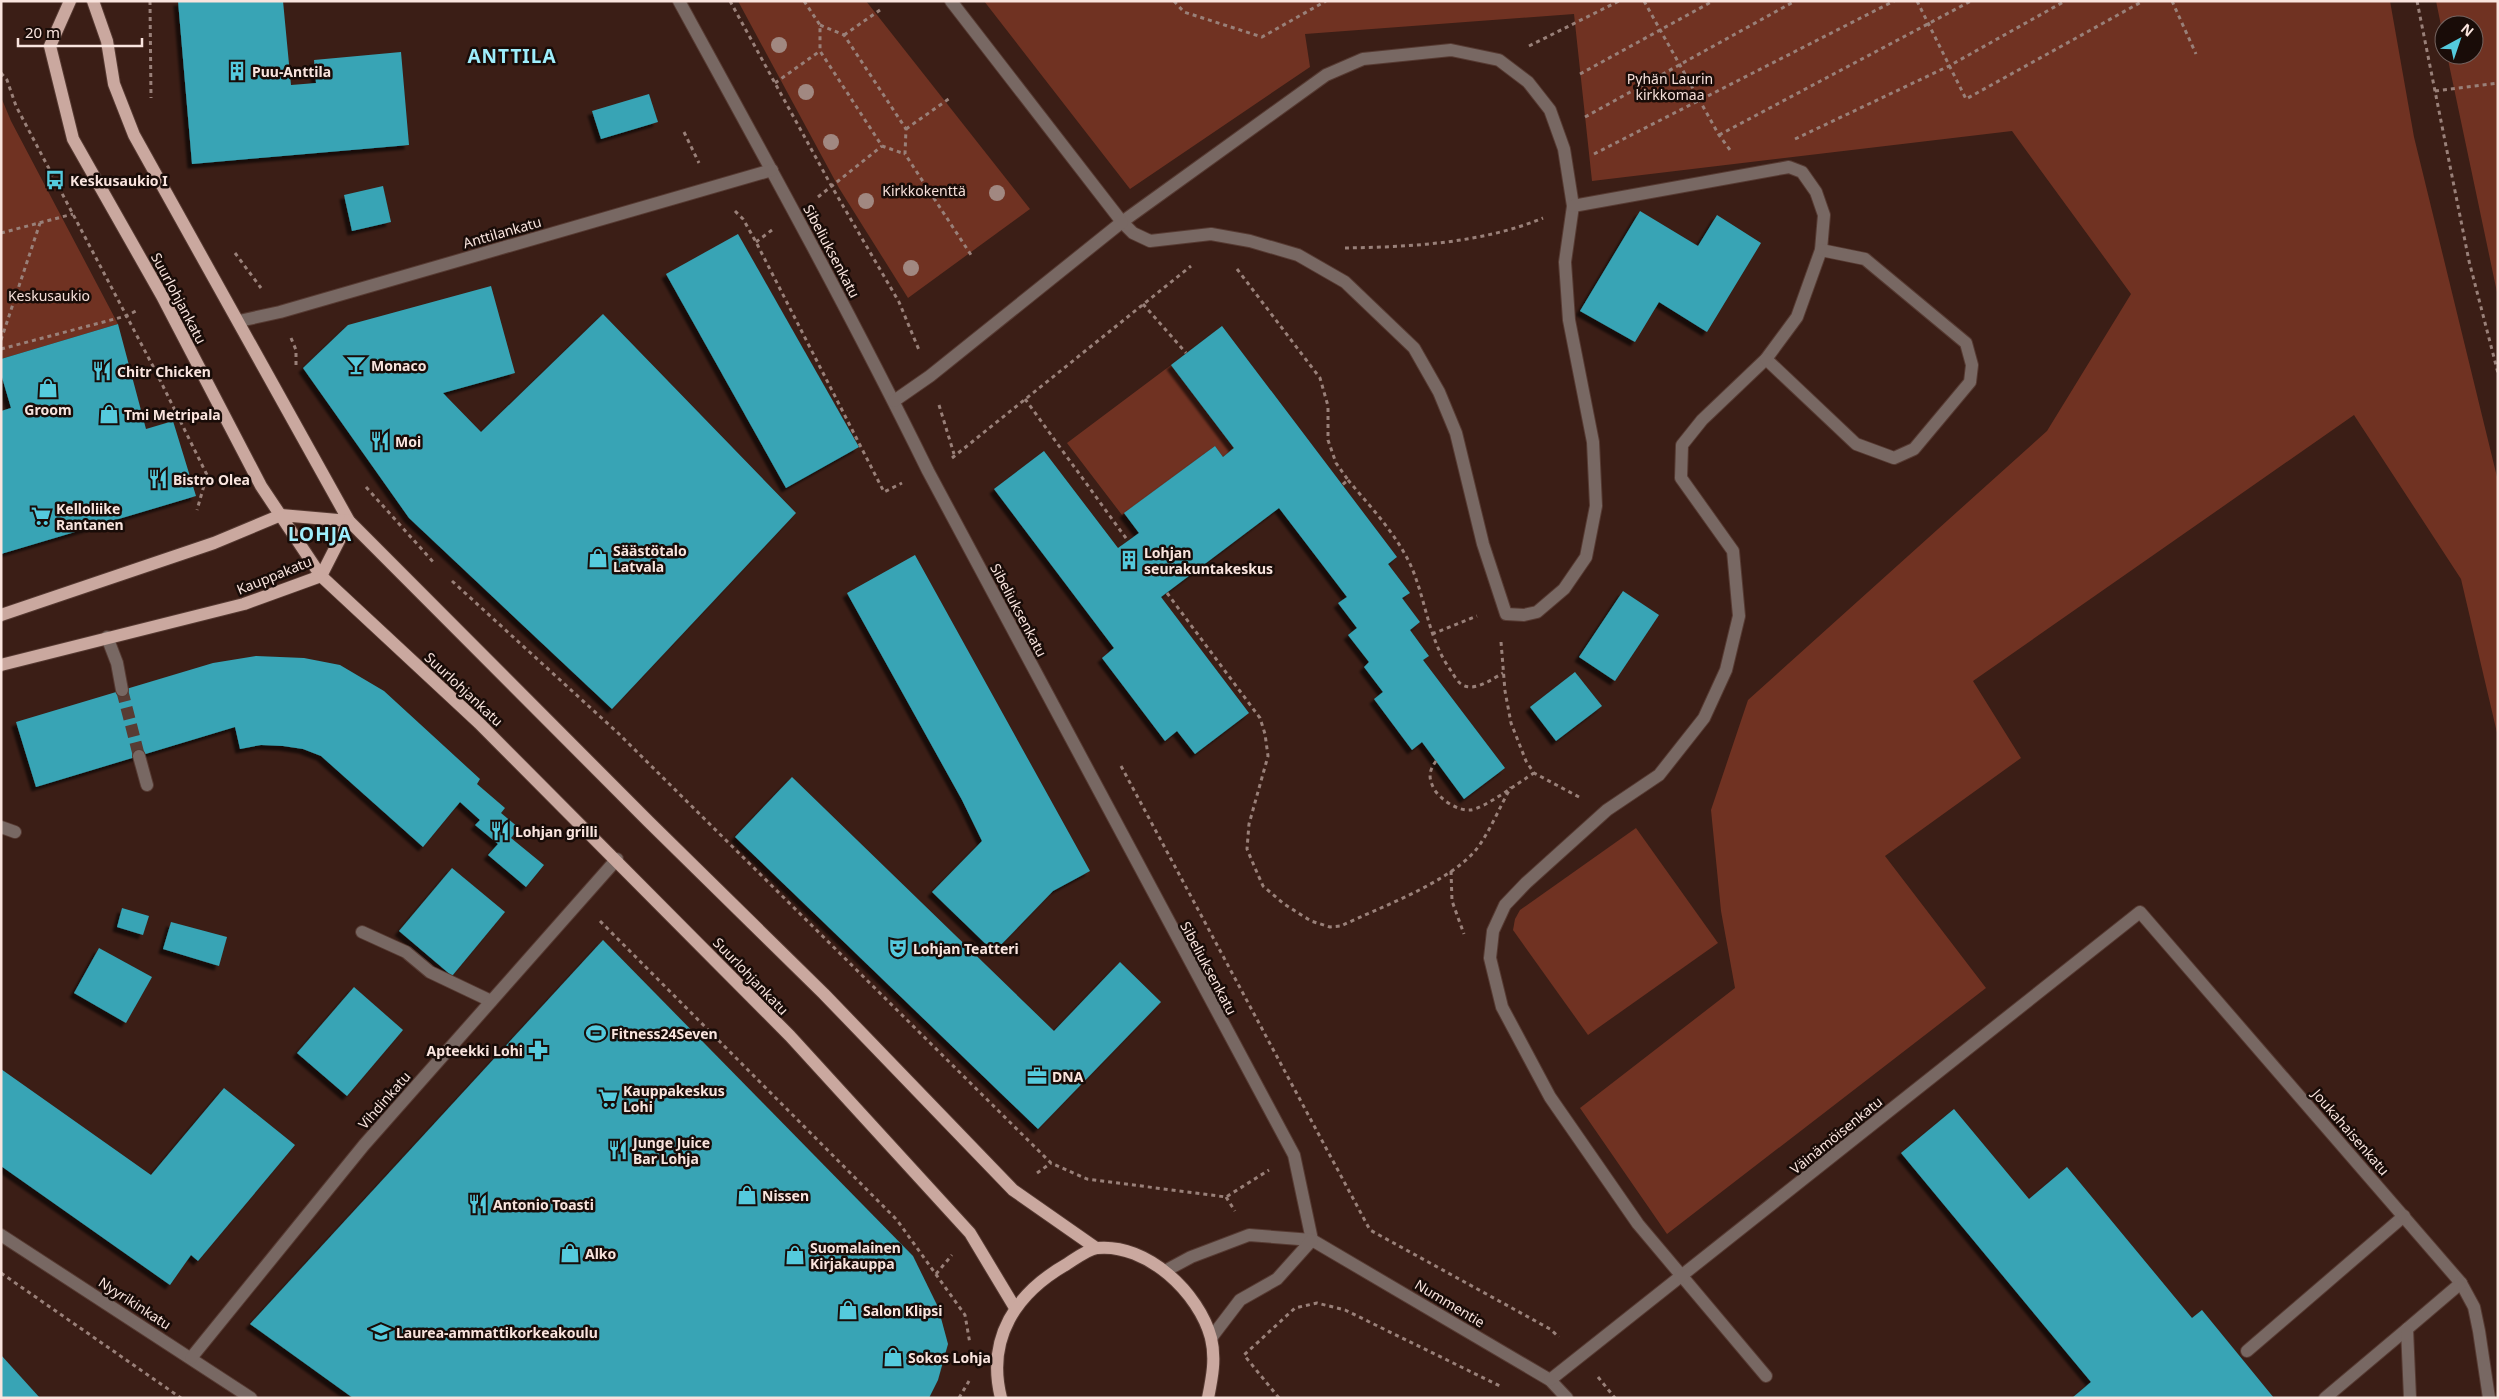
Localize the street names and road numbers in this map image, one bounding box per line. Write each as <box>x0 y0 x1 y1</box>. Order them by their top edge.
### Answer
street label: Sibeliuksenkatu <box>799 201 865 301</box>
street label: Anttilankatu <box>461 212 543 252</box>
street label: Suurlohjankatu <box>147 249 211 347</box>
street label: Kauppakatu <box>234 551 314 599</box>
street label: Sibeliuksenkatu <box>986 560 1052 660</box>
street label: Suurlohjankatu <box>421 648 507 730</box>
street label: Sibeliuksenkatu <box>1176 918 1242 1018</box>
street label: Suurlohjankatu <box>709 933 793 1019</box>
street label: Vihdinkatu <box>354 1067 414 1133</box>
street label: Joukahaisenkatu <box>2307 1083 2394 1179</box>
street label: Väinämöisenkatu <box>1786 1092 1886 1178</box>
street label: Nyyrikinkatu <box>95 1272 175 1334</box>
street label: Nummentie <box>1411 1275 1489 1331</box>

